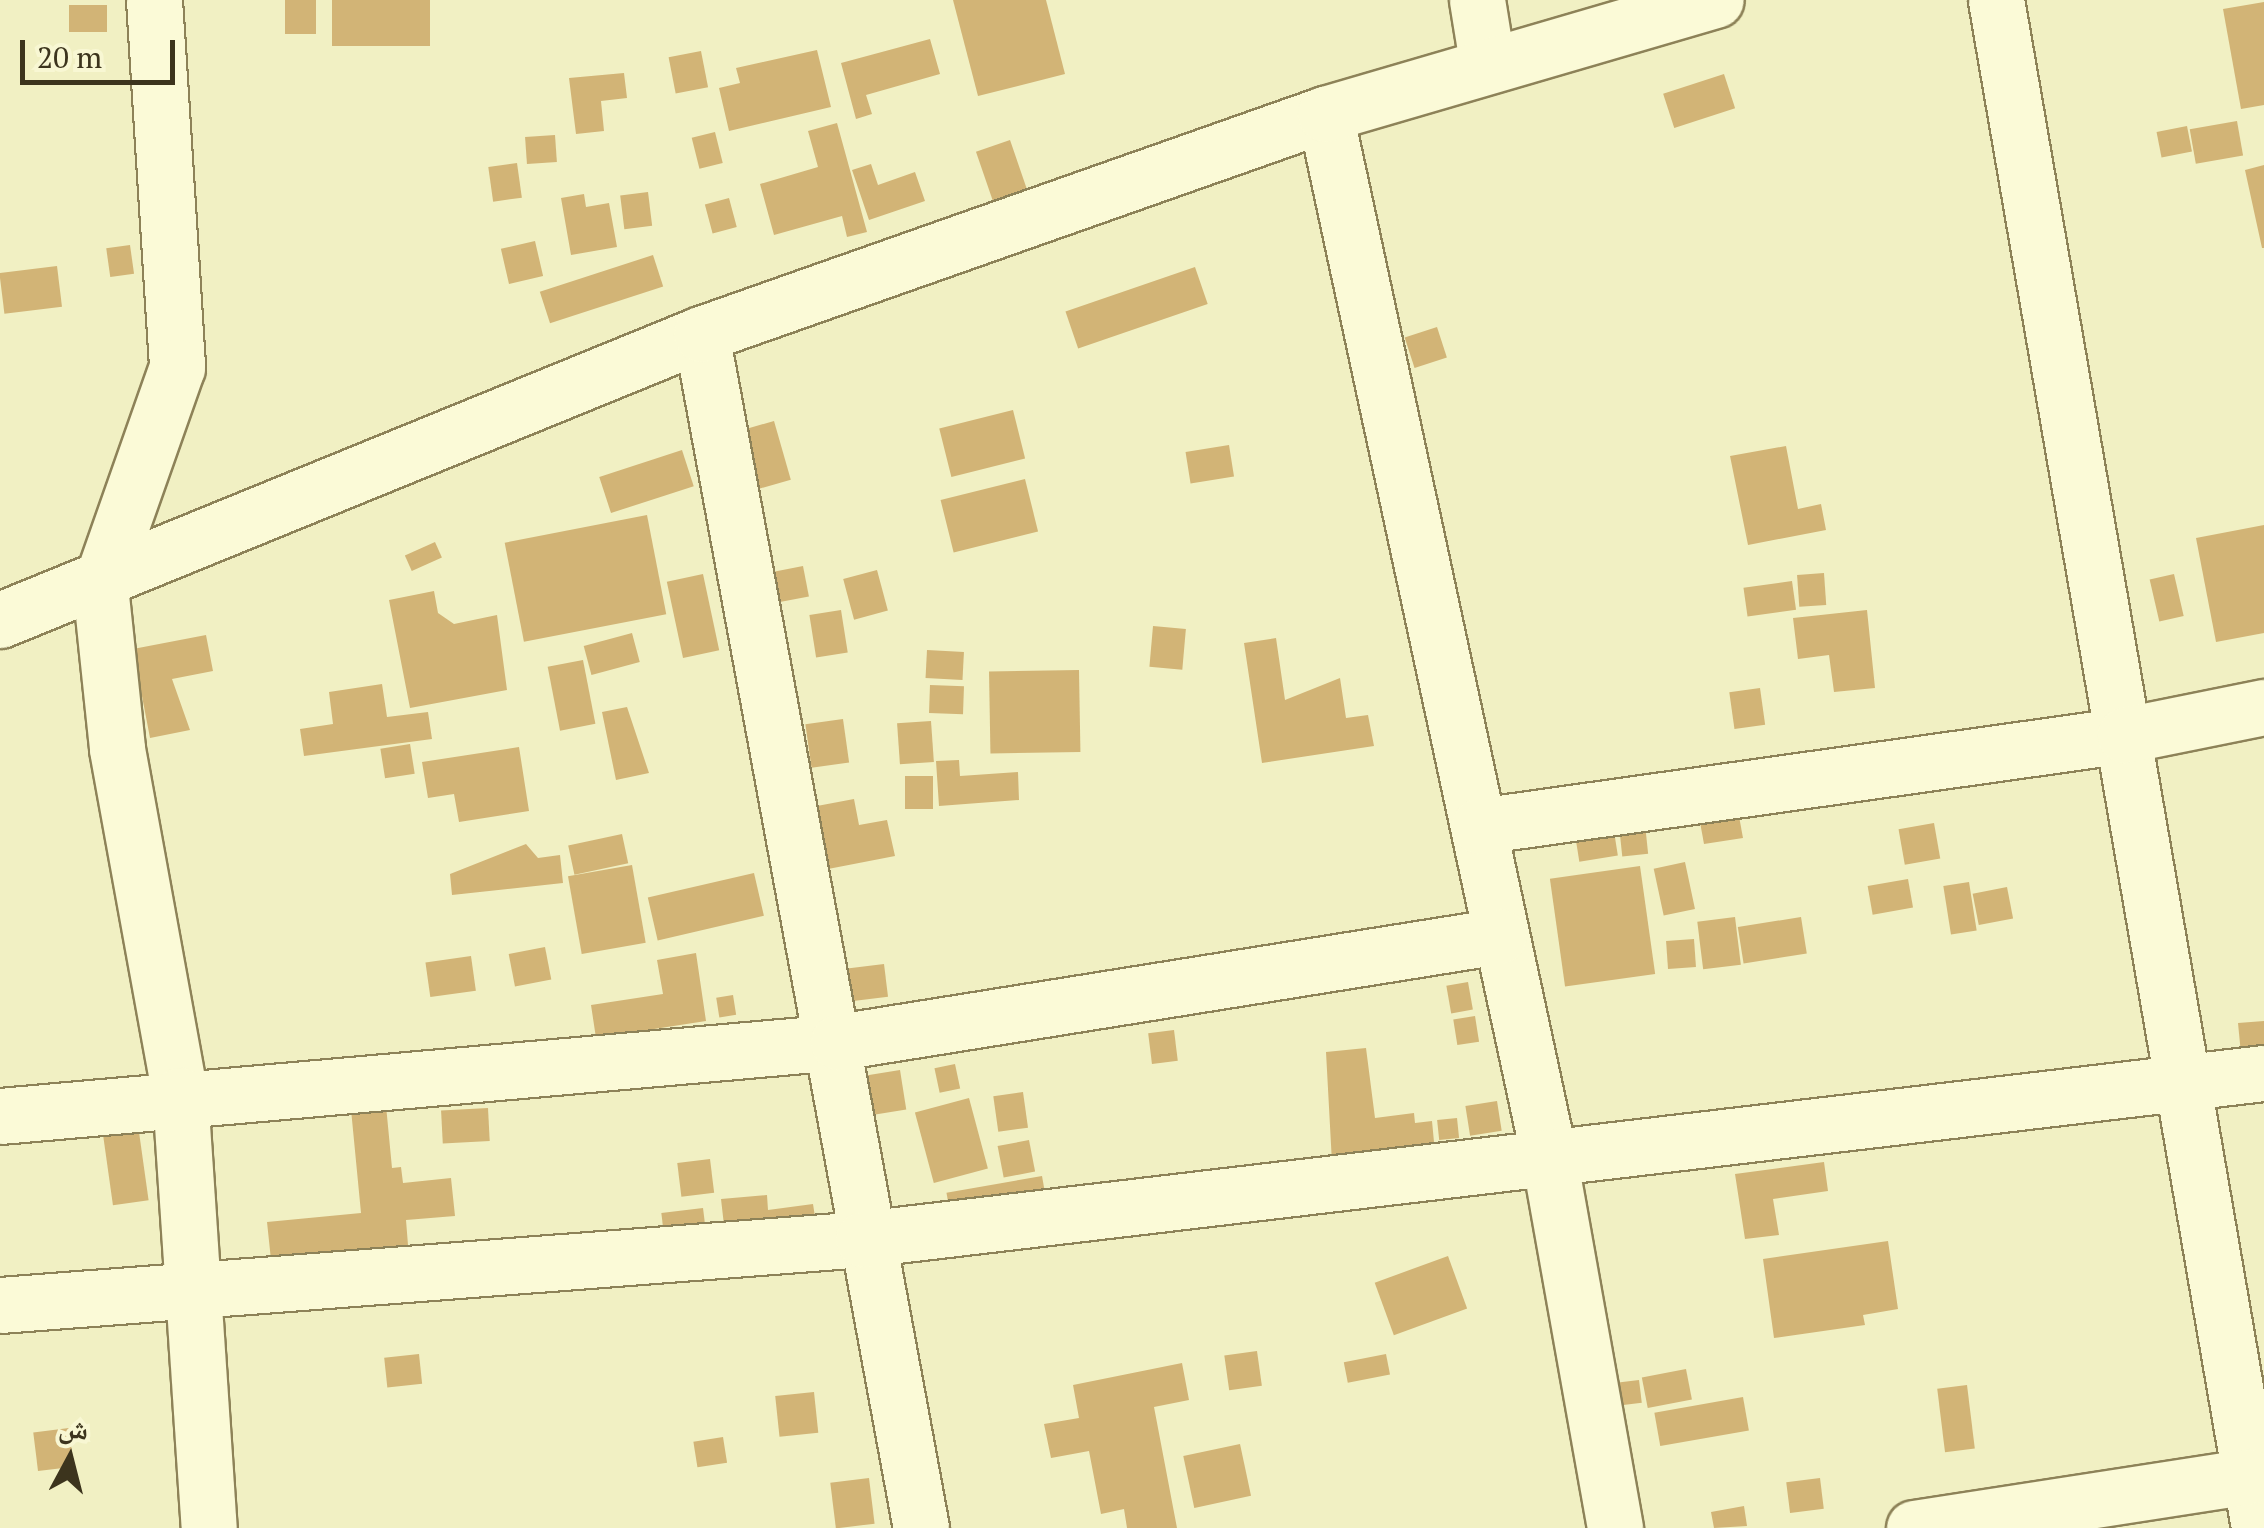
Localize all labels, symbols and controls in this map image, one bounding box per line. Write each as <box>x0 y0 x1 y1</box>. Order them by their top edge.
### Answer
scale bar <box>25 20 180 82</box>
text: 20 m <box>37 37 102 77</box>
north arrow <box>20 1408 120 1508</box>
text: ش <box>57 1408 91 1448</box>

